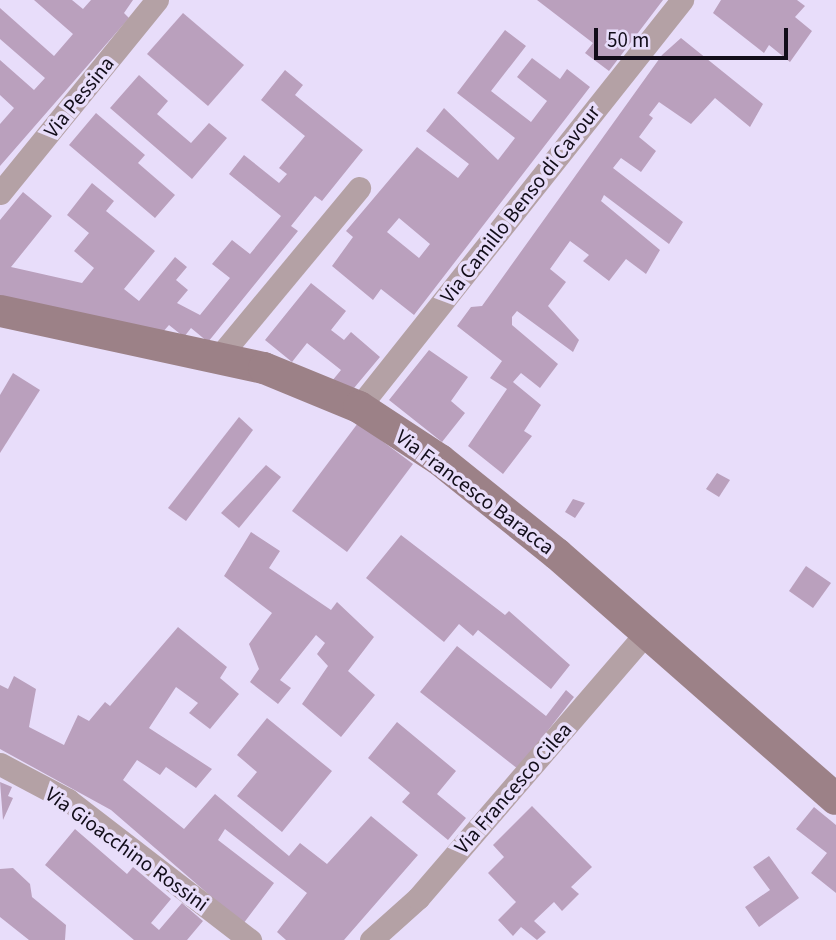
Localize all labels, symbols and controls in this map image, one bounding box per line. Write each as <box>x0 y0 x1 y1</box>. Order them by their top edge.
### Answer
scale bar <box>598 14 792 58</box>
text: 50 m <box>607 25 649 55</box>
street label: Via Pessina <box>39 51 119 143</box>
street label: Via Camillo Benso di Cavour <box>435 100 605 308</box>
street label: Via Francesco Baracca <box>391 424 559 560</box>
street label: Via Francesco Cilea <box>449 717 577 859</box>
street label: Via Gioacchino Rossini <box>41 781 213 917</box>

